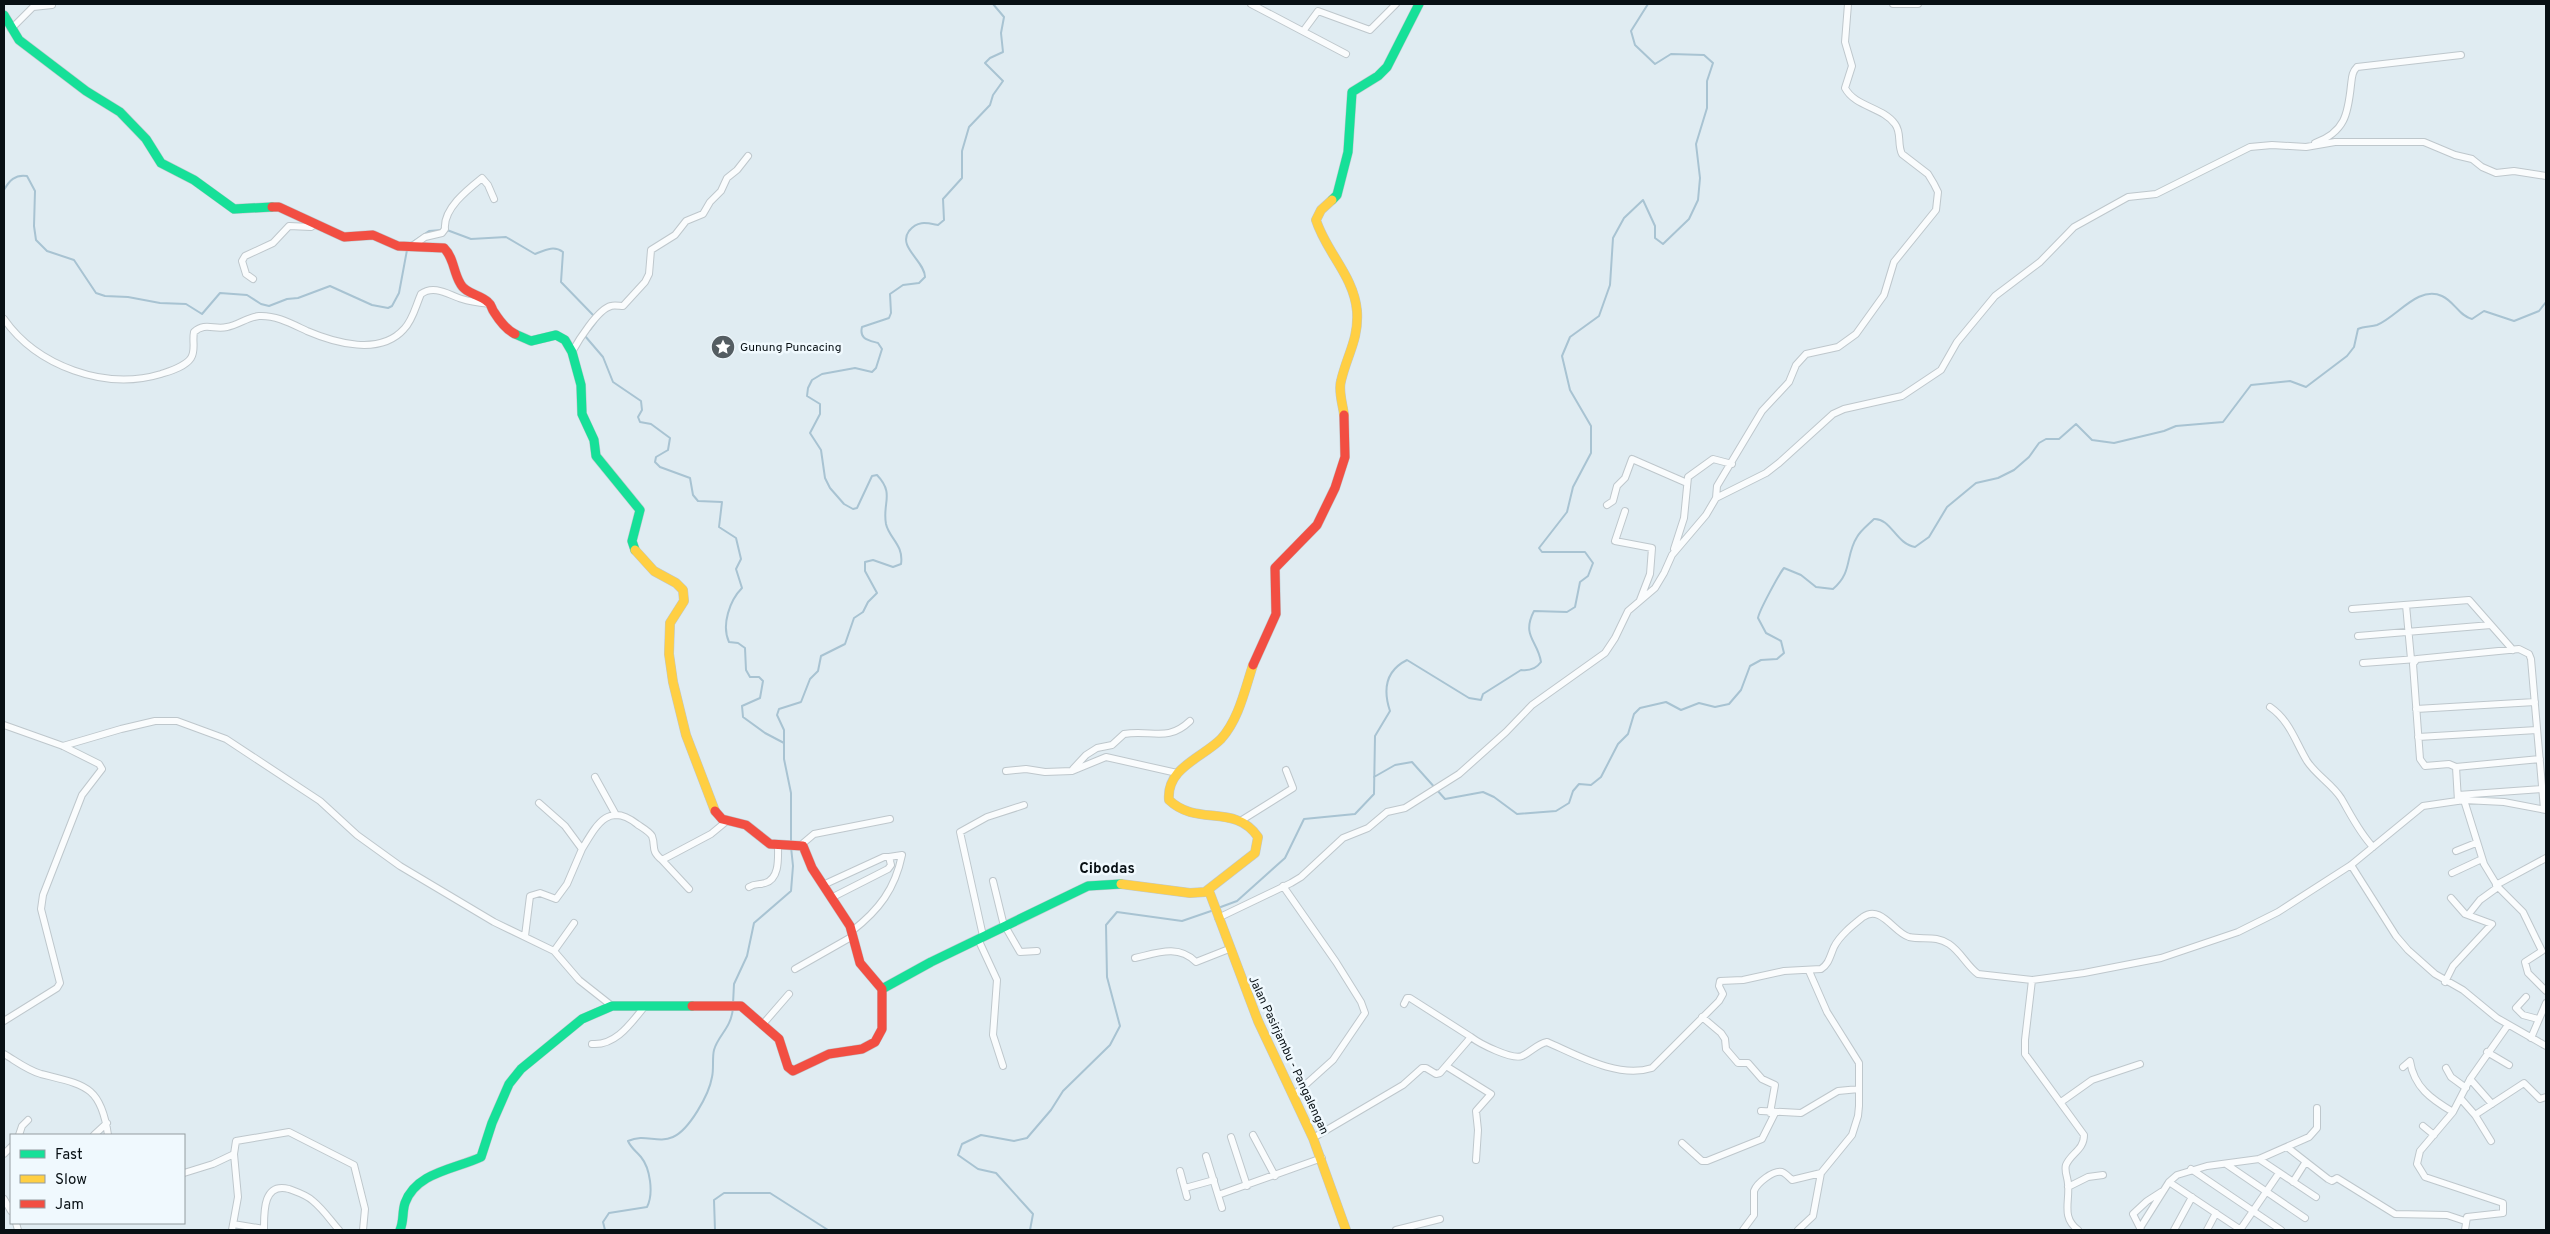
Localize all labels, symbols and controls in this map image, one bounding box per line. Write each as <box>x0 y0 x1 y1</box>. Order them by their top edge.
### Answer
place icon: Gunung Puncacing <box>710 334 736 360</box>
place label: Gunung Puncacing <box>740 340 841 356</box>
district label: Cibodas <box>1079 860 1135 879</box>
street label: Jalan Pasirjambu - Pangalengan <box>1244 974 1332 1137</box>
legend <box>10 1134 185 1224</box>
text: Fast <box>55 1146 83 1165</box>
text: Slow <box>55 1171 87 1190</box>
text: Jam <box>55 1196 84 1215</box>

